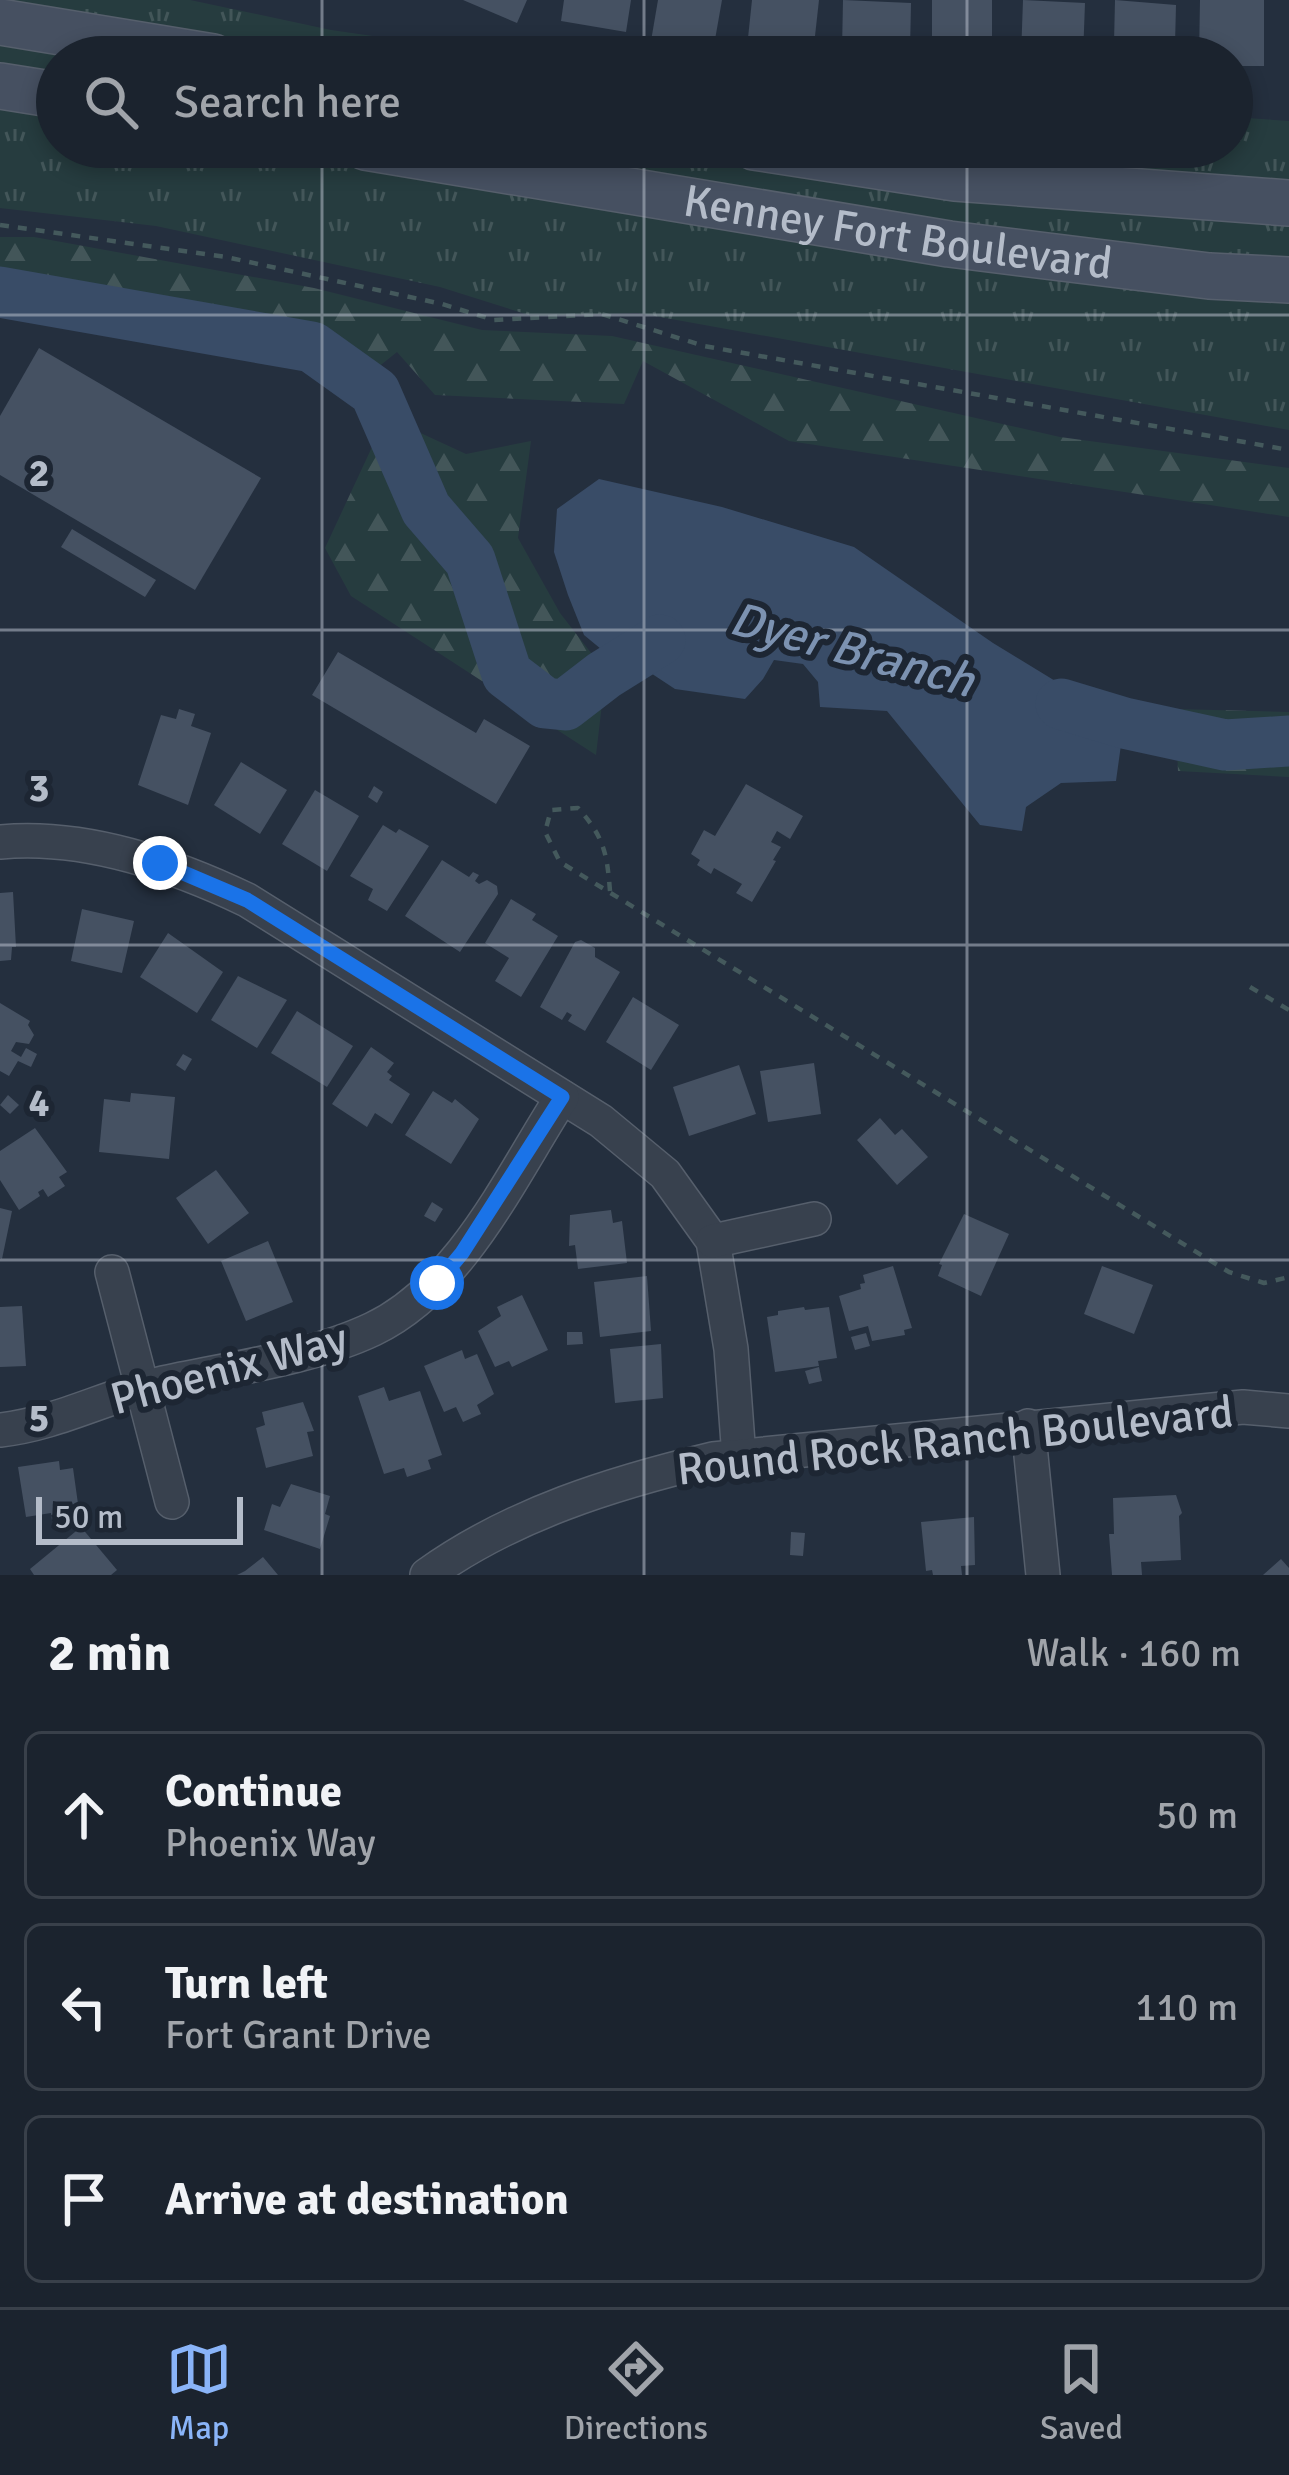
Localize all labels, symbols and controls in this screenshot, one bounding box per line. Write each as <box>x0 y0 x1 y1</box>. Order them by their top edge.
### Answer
search box <box>36 36 1253 168</box>
icon: search <box>78 69 144 135</box>
text: Search here <box>174 75 401 130</box>
street label: Kenney Fort Boulevard <box>680 173 1115 291</box>
text: 2 <box>28 449 50 497</box>
water label: Dyer Branch <box>724 589 982 711</box>
text: 3 <box>28 764 50 812</box>
route end <box>133 836 187 890</box>
text: 4 <box>28 1079 50 1127</box>
route start <box>410 1256 464 1310</box>
street label: Phoenix Way <box>105 1311 353 1427</box>
street label: Round Rock Ranch Boulevard <box>674 1384 1236 1498</box>
text: 5 <box>28 1394 50 1442</box>
scale bar <box>36 1491 243 1544</box>
text: 50 m <box>54 1497 123 1538</box>
text: 2 min <box>48 1622 171 1685</box>
text: Walk · 160 m <box>1027 1629 1241 1677</box>
text: Continue <box>165 1764 342 1819</box>
icon: ahead <box>51 1782 117 1848</box>
text: 50 m <box>1156 1791 1238 1839</box>
text: Phoenix Way <box>165 1819 376 1867</box>
text: Turn left <box>165 1956 328 2011</box>
icon: left <box>51 1974 117 2040</box>
text: 110 m <box>1135 1983 1238 2031</box>
text: Fort Grant Drive <box>165 2011 432 2059</box>
icon: arrive <box>51 2166 117 2232</box>
text: Arrive at destination <box>165 2172 569 2227</box>
tab: Map <box>166 2336 232 2449</box>
tab: Directions <box>564 2336 708 2449</box>
tab: Saved <box>1040 2336 1123 2449</box>

